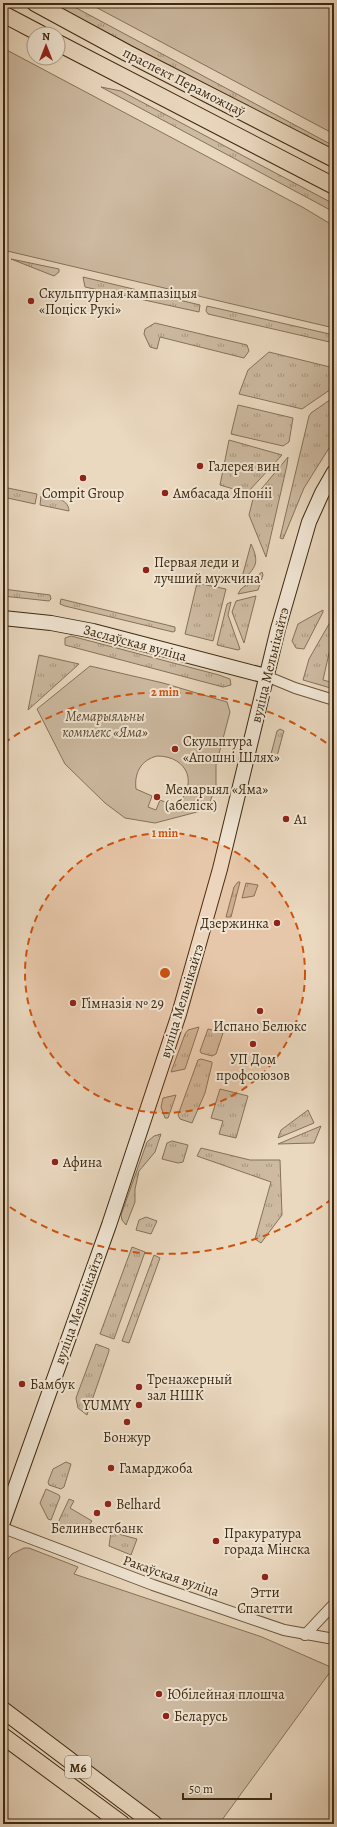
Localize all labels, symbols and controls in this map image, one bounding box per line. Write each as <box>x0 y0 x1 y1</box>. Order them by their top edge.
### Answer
north arrow <box>26 26 66 66</box>
text: N <box>42 29 50 44</box>
street label: праспект Пераможцаў <box>119 43 249 121</box>
place label: Скульптурная кампазіцыя «Поціск Рукі» <box>39 284 197 319</box>
marker: Скульптурная кампазіцыя «Поціск Рукі» <box>26 296 36 306</box>
place label: Галерея вин <box>208 457 280 476</box>
marker: Галерея вин <box>195 461 205 471</box>
marker: Compit Group <box>78 473 88 483</box>
place label: Compit Group <box>42 484 124 503</box>
place label: Амбасада Японіі <box>172 484 272 503</box>
marker: Амбасада Японіі <box>160 488 170 498</box>
place label: Первая леди и лучший мужчина <box>154 553 261 588</box>
marker: Первая леди и лучший мужчина <box>141 565 151 575</box>
street label: вуліца Мельнікайтэ <box>246 605 294 725</box>
street label: Заслаўская вуліца <box>81 620 189 666</box>
text: 2 min <box>151 684 179 700</box>
park label: Мемарыяльны комплекс «Яма» <box>62 707 148 742</box>
place label: Скульптура «Апошні Шлях» <box>183 732 280 767</box>
marker: Скульптура «Апошні Шлях» <box>170 744 180 754</box>
place label: Мемарыял «Яма» (абеліск) <box>165 780 268 815</box>
marker: Мемарыял «Яма» (абеліск) <box>152 792 162 802</box>
place label: A1 <box>293 810 307 829</box>
marker: A1 <box>281 814 291 824</box>
text: 1 min <box>152 825 179 841</box>
place label: Дзержинка <box>200 914 270 933</box>
marker: Дзержинка <box>272 918 282 928</box>
street label: вуліца Мельнікайтэ <box>156 942 208 1060</box>
centre of rings <box>158 966 172 980</box>
place label: Гімназія № 29 <box>81 994 164 1013</box>
marker: Гімназія № 29 <box>68 998 78 1008</box>
marker: Испано Белюкс <box>255 1006 265 1016</box>
place label: Испано Белюкс <box>213 1017 307 1036</box>
marker: УП Дом профсоюзов <box>248 1039 258 1049</box>
place label: УП Дом профсоюзов <box>216 1050 290 1085</box>
place label: Афина <box>62 1153 103 1172</box>
marker: Афина <box>50 1157 60 1167</box>
street label: вуліца Мельнікайтэ <box>50 1249 108 1367</box>
place label: Тренажерный зал НШК <box>147 1370 232 1405</box>
place label: Бамбук <box>30 1375 75 1394</box>
marker: Бамбук <box>17 1379 27 1389</box>
marker: Тренажерный зал НШК <box>134 1382 144 1392</box>
place label: YUMMY <box>82 1396 131 1415</box>
marker: YUMMY <box>134 1400 144 1410</box>
marker: Бонжур <box>122 1417 132 1427</box>
place label: Бонжур <box>103 1428 151 1447</box>
place label: Гамарджоба <box>119 1459 193 1478</box>
marker: Гамарджоба <box>106 1463 116 1473</box>
place label: Belhard <box>116 1495 161 1514</box>
marker: Belhard <box>103 1499 113 1509</box>
marker: Белинвестбанк <box>92 1508 102 1518</box>
place label: Белинвестбанк <box>51 1519 143 1538</box>
place label: Пракуратура горада Мінска <box>224 1524 311 1559</box>
marker: Пракуратура горада Мінска <box>211 1536 221 1546</box>
street label: Ракаўская вуліца <box>120 1551 222 1601</box>
marker: Этти Спагетти <box>260 1572 270 1582</box>
place label: Этти Спагетти <box>237 1583 293 1618</box>
place label: Юбілейная плошча <box>167 1685 285 1704</box>
marker: Юбілейная плошча <box>154 1689 164 1699</box>
place label: Беларусь <box>174 1707 228 1726</box>
marker: Беларусь <box>161 1711 171 1721</box>
road number: М6 <box>65 1756 91 1778</box>
scale bar <box>183 1775 271 1801</box>
text: 50 m <box>189 1781 213 1797</box>

